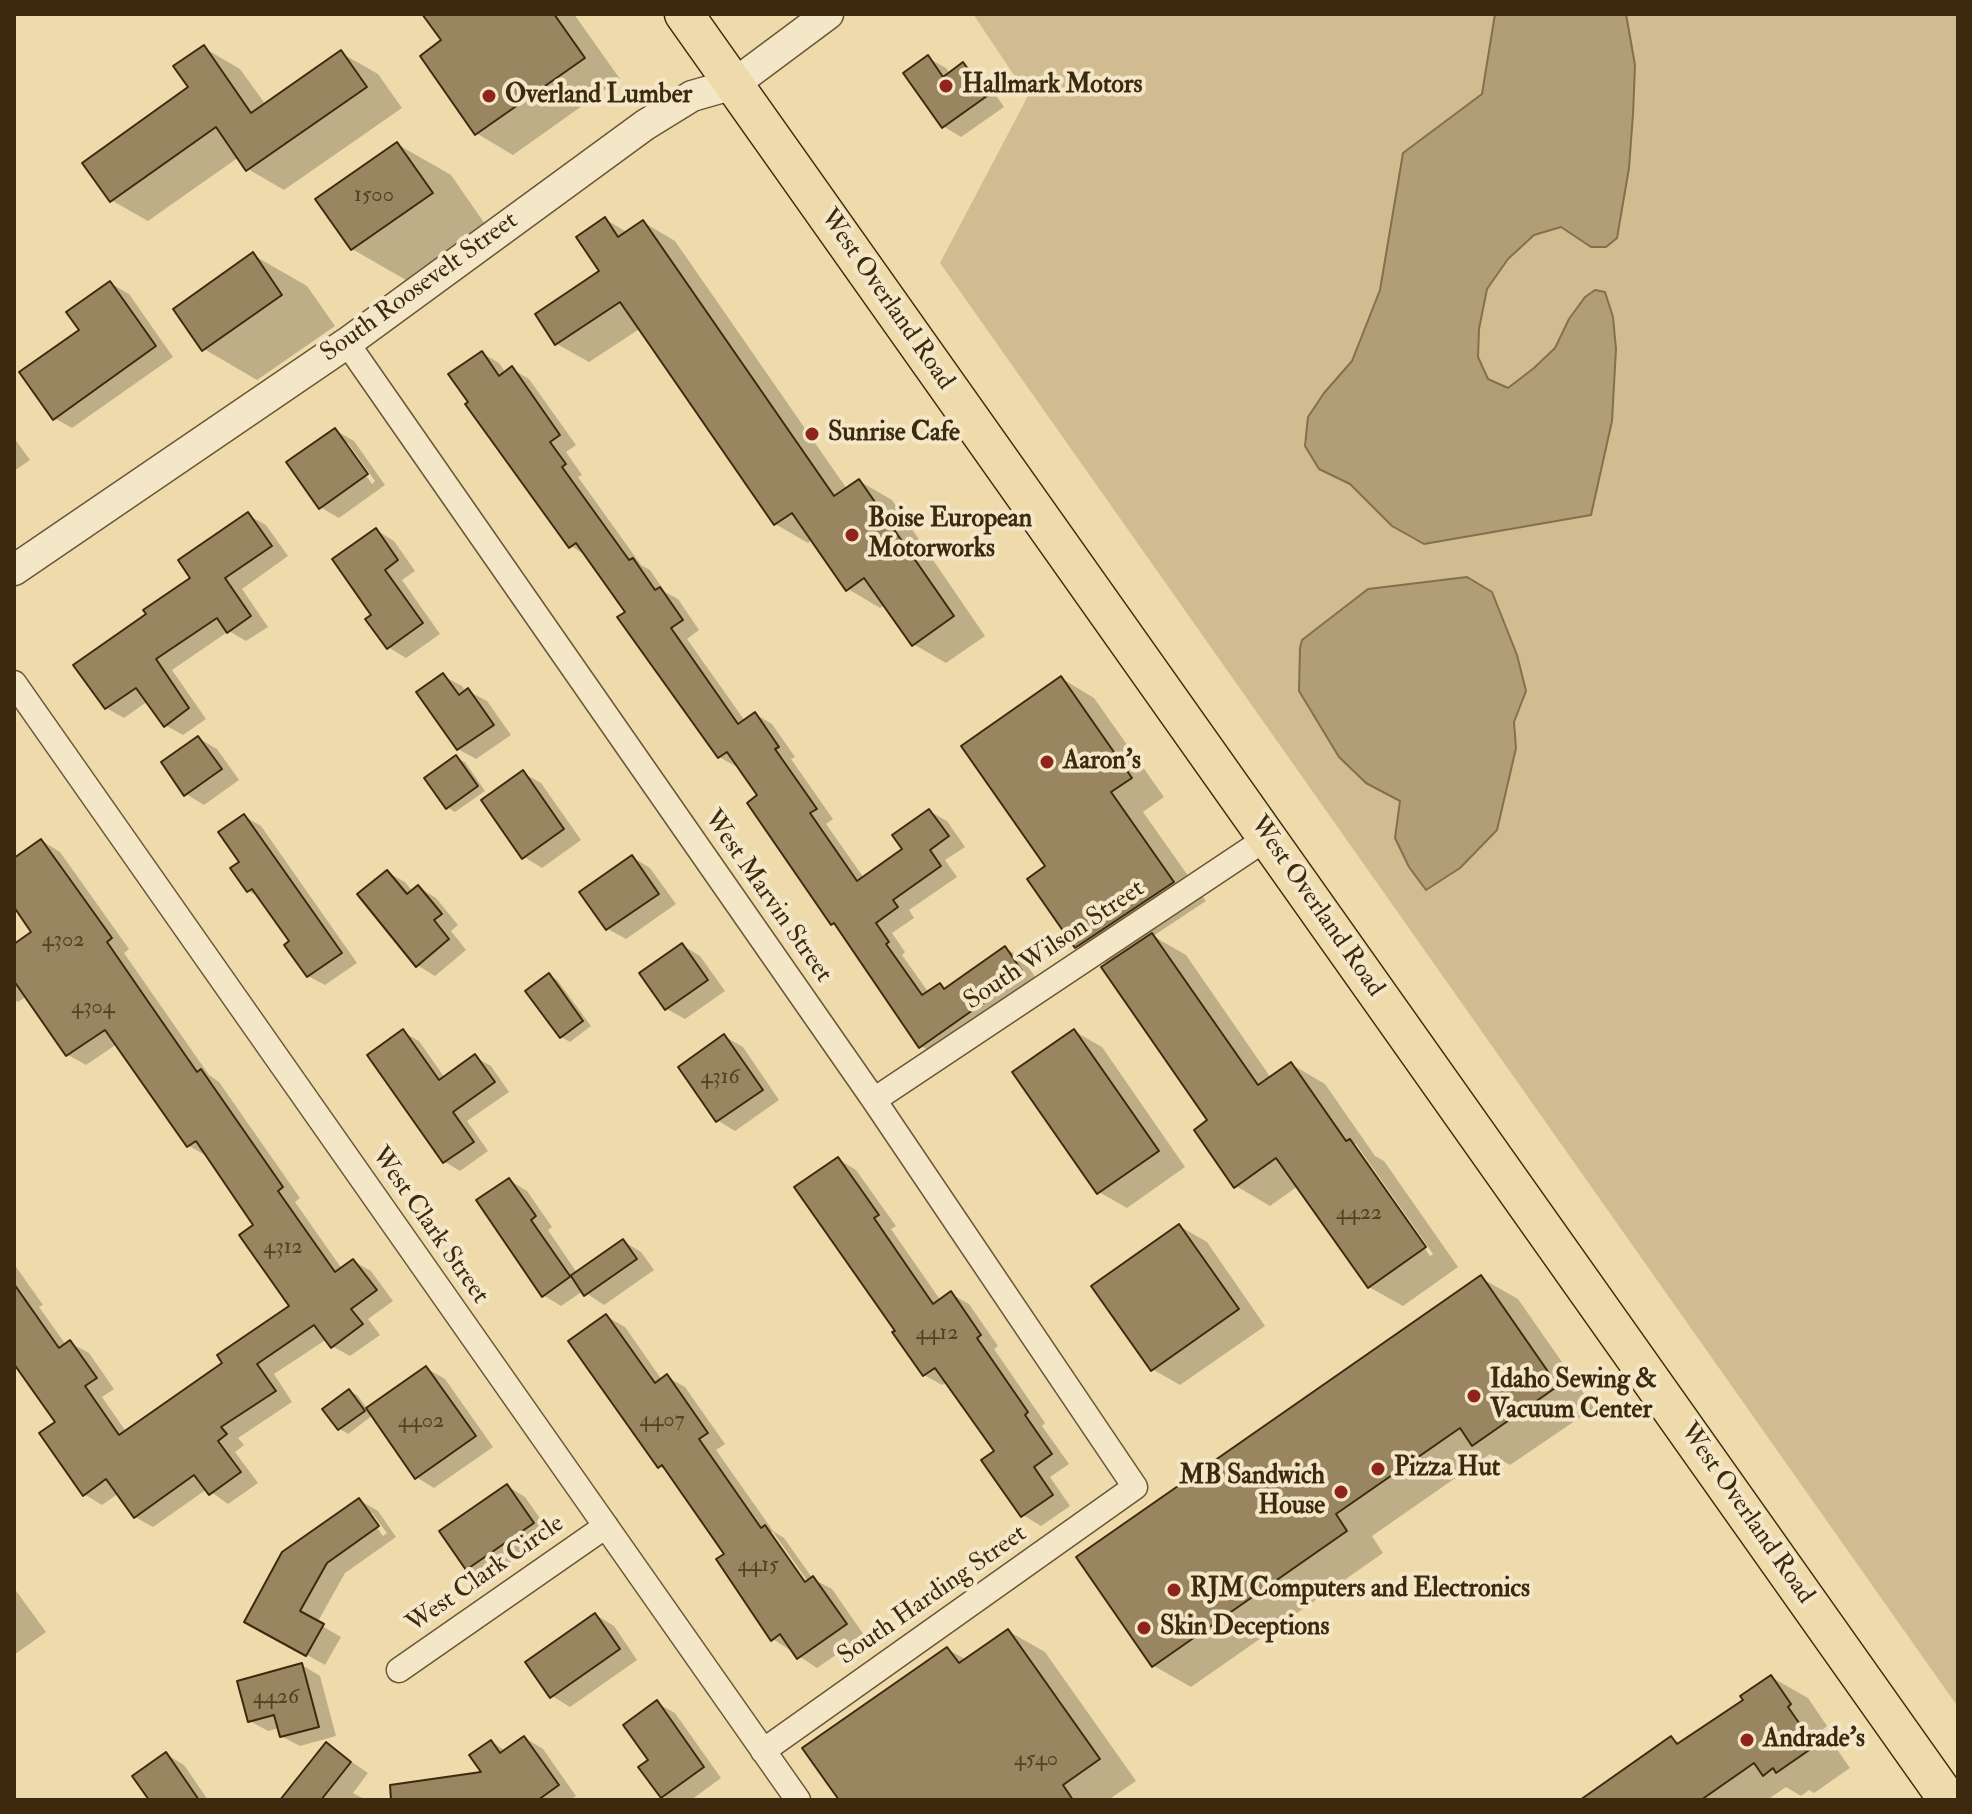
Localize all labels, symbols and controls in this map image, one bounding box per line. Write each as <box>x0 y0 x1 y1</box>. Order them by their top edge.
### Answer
place label: Hallmark Motors <box>962 70 1142 102</box>
marker: Hallmark Motors <box>937 77 955 95</box>
place label: Overland Lumber <box>505 80 692 112</box>
marker: Overland Lumber <box>480 87 498 105</box>
house number: 1500 <box>354 183 394 209</box>
street label: West Overland Road <box>812 204 960 396</box>
street label: South Roosevelt Street <box>315 206 525 370</box>
place label: Sunrise Cafe <box>828 418 960 450</box>
marker: Sunrise Cafe <box>803 425 821 443</box>
place label: Boise European Motorworks <box>868 504 1032 566</box>
marker: Boise European Motorworks <box>843 526 861 544</box>
place label: Aaron's <box>1063 746 1141 778</box>
marker: Aaron's <box>1038 753 1056 771</box>
street label: West Marvin Street <box>696 805 838 989</box>
street label: West Overland Road <box>1242 811 1390 1003</box>
street label: South Wilson Street <box>959 874 1151 1018</box>
house number: 4302 <box>42 928 84 954</box>
house number: 4304 <box>71 995 115 1021</box>
house number: 4316 <box>700 1065 740 1091</box>
street label: West Clark Street <box>363 1142 495 1310</box>
house number: 4422 <box>1336 1201 1382 1227</box>
house number: 4312 <box>263 1235 303 1261</box>
house number: 4412 <box>916 1321 958 1347</box>
place label: Idaho Sewing & Vacuum Center <box>1490 1365 1657 1426</box>
marker: Idaho Sewing & Vacuum Center <box>1465 1387 1483 1405</box>
house number: 4407 <box>639 1408 685 1434</box>
house number: 4402 <box>398 1409 444 1435</box>
street label: West Overland Road <box>1672 1418 1820 1610</box>
place label: Pizza Hut <box>1394 1453 1500 1485</box>
marker: Pizza Hut <box>1369 1460 1387 1478</box>
place label: MB Sandwich House <box>1179 1461 1325 1522</box>
marker: MB Sandwich House <box>1332 1483 1350 1501</box>
street label: West Clark Circle <box>401 1509 571 1641</box>
street label: South Harding Street <box>833 1519 1033 1673</box>
house number: 4415 <box>737 1553 779 1579</box>
place label: RJM Computers and Electronics <box>1190 1574 1530 1606</box>
marker: RJM Computers and Electronics <box>1165 1581 1183 1599</box>
place label: Skin Deceptions <box>1160 1612 1329 1644</box>
marker: Skin Deceptions <box>1135 1619 1153 1637</box>
house number: 4426 <box>253 1685 299 1711</box>
place label: Andrade's <box>1763 1724 1865 1756</box>
marker: Andrade's <box>1738 1731 1756 1749</box>
house number: 4540 <box>1014 1747 1058 1773</box>

